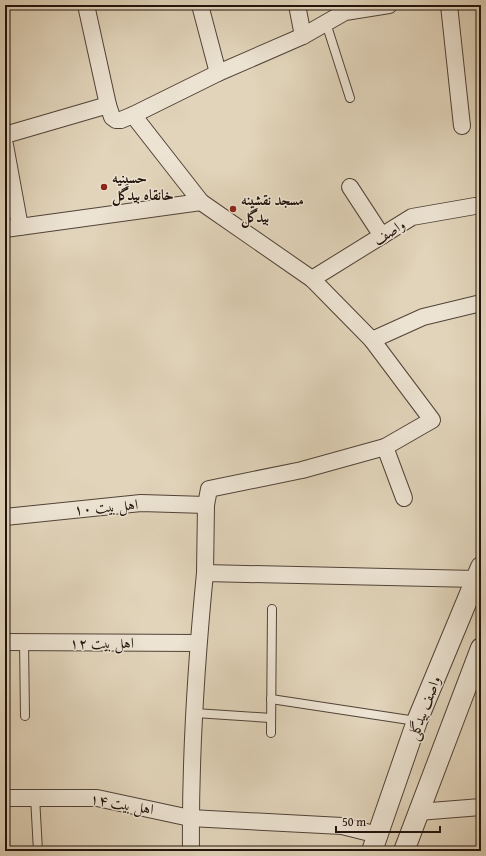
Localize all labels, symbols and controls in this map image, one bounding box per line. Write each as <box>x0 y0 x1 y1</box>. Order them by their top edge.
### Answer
place label: حسینیه خانقاه بیدگل <box>112 167 174 206</box>
marker: حسینیه خانقاه بیدگل <box>99 182 109 192</box>
place label: مسجد نقشینه بیدگل <box>241 189 304 228</box>
marker: مسجد نقشینه بیدگل <box>228 204 238 214</box>
street label: واصف <box>368 213 409 250</box>
street label: اهل بیت ۱۰ <box>73 493 139 521</box>
street label: اهل بیت ۱۲ <box>70 632 134 654</box>
street label: واصف بیدگلی <box>402 673 446 743</box>
street label: اهل بیت ۱۴ <box>88 788 156 820</box>
scale bar <box>336 808 440 834</box>
text: 50 m <box>342 813 366 830</box>

